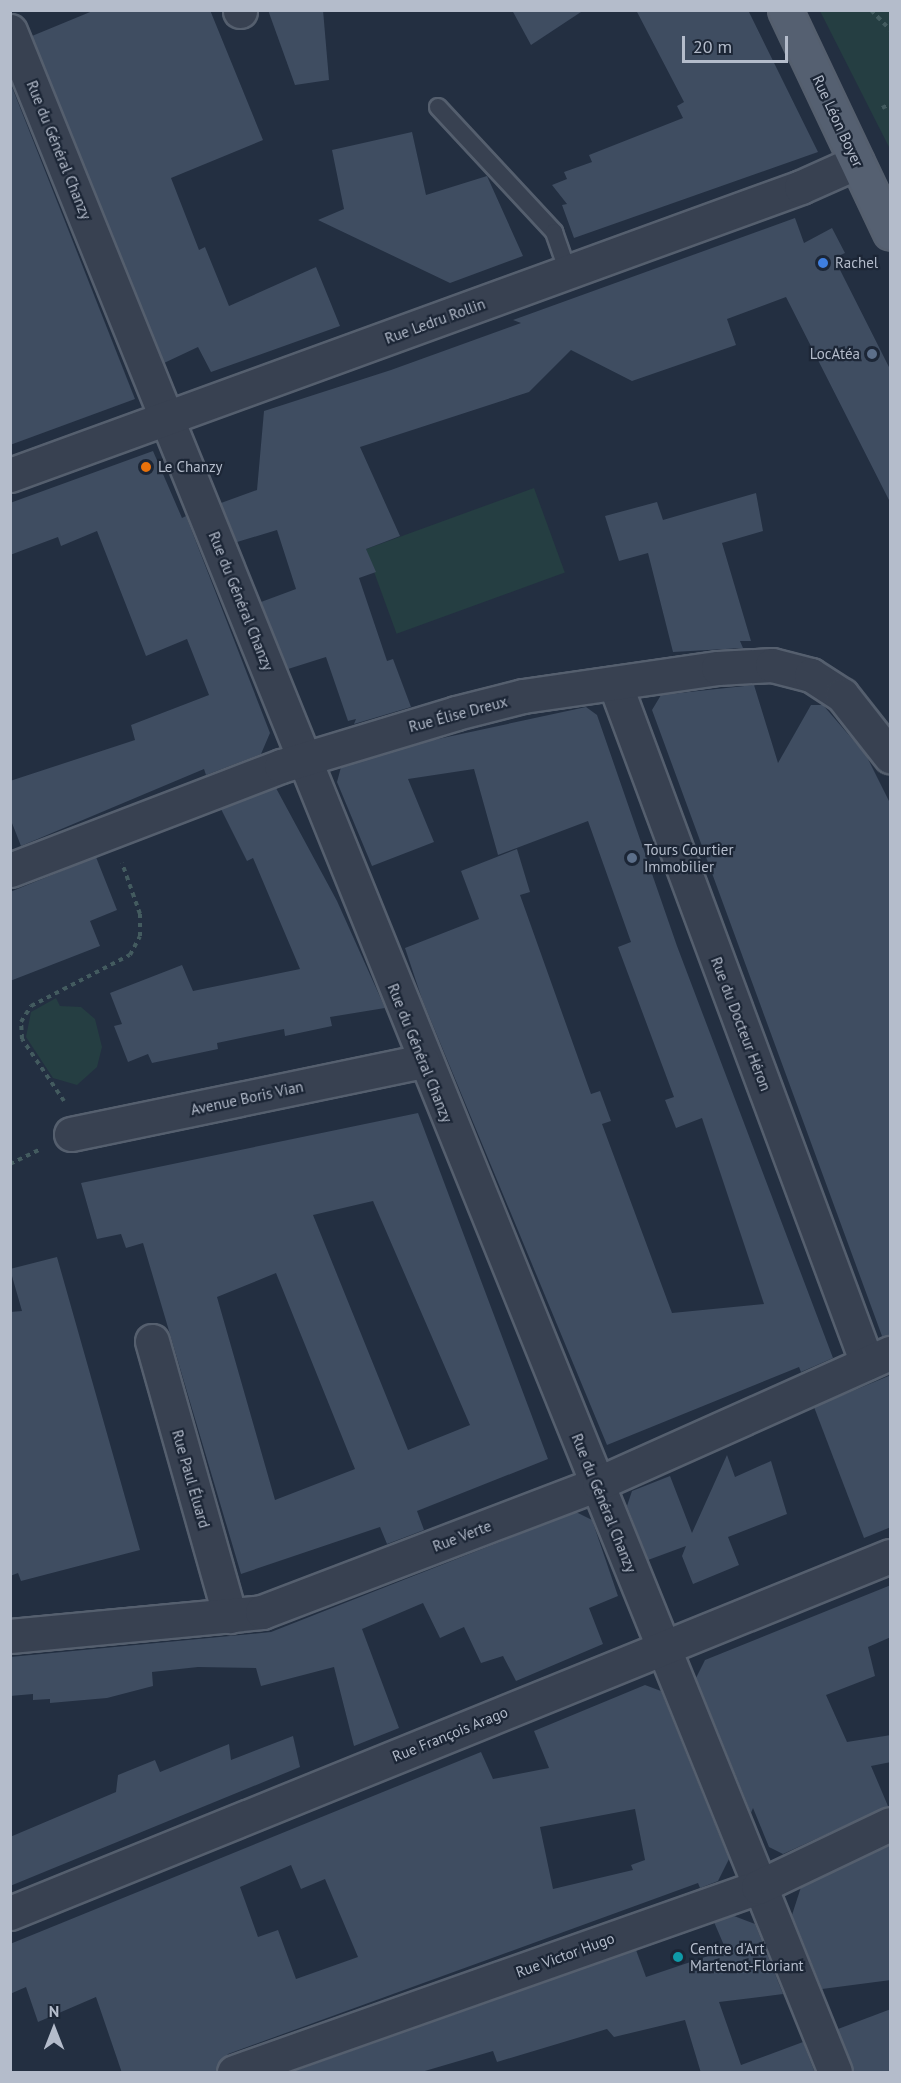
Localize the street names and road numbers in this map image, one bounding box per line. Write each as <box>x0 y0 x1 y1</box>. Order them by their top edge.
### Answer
street label: Rue Léon Boyer <box>809 72 867 170</box>
street label: Rue du Général Chanzy <box>23 78 95 222</box>
street label: Rue Ledru Rollin <box>382 295 488 347</box>
street label: Rue du Général Chanzy <box>205 529 277 673</box>
street label: Rue Élise Dreux <box>407 692 509 736</box>
street label: Rue du Docteur Héron <box>707 954 775 1094</box>
street label: Rue du Général Chanzy <box>384 981 456 1125</box>
street label: Avenue Boris Vian <box>189 1077 305 1119</box>
street label: Rue Paul Éluard <box>168 1428 214 1530</box>
street label: Rue du Général Chanzy <box>568 1431 640 1575</box>
street label: Rue Verte <box>430 1517 494 1555</box>
street label: Rue François Arago <box>390 1703 510 1765</box>
street label: Rue Victor Hugo <box>513 1929 617 1981</box>

